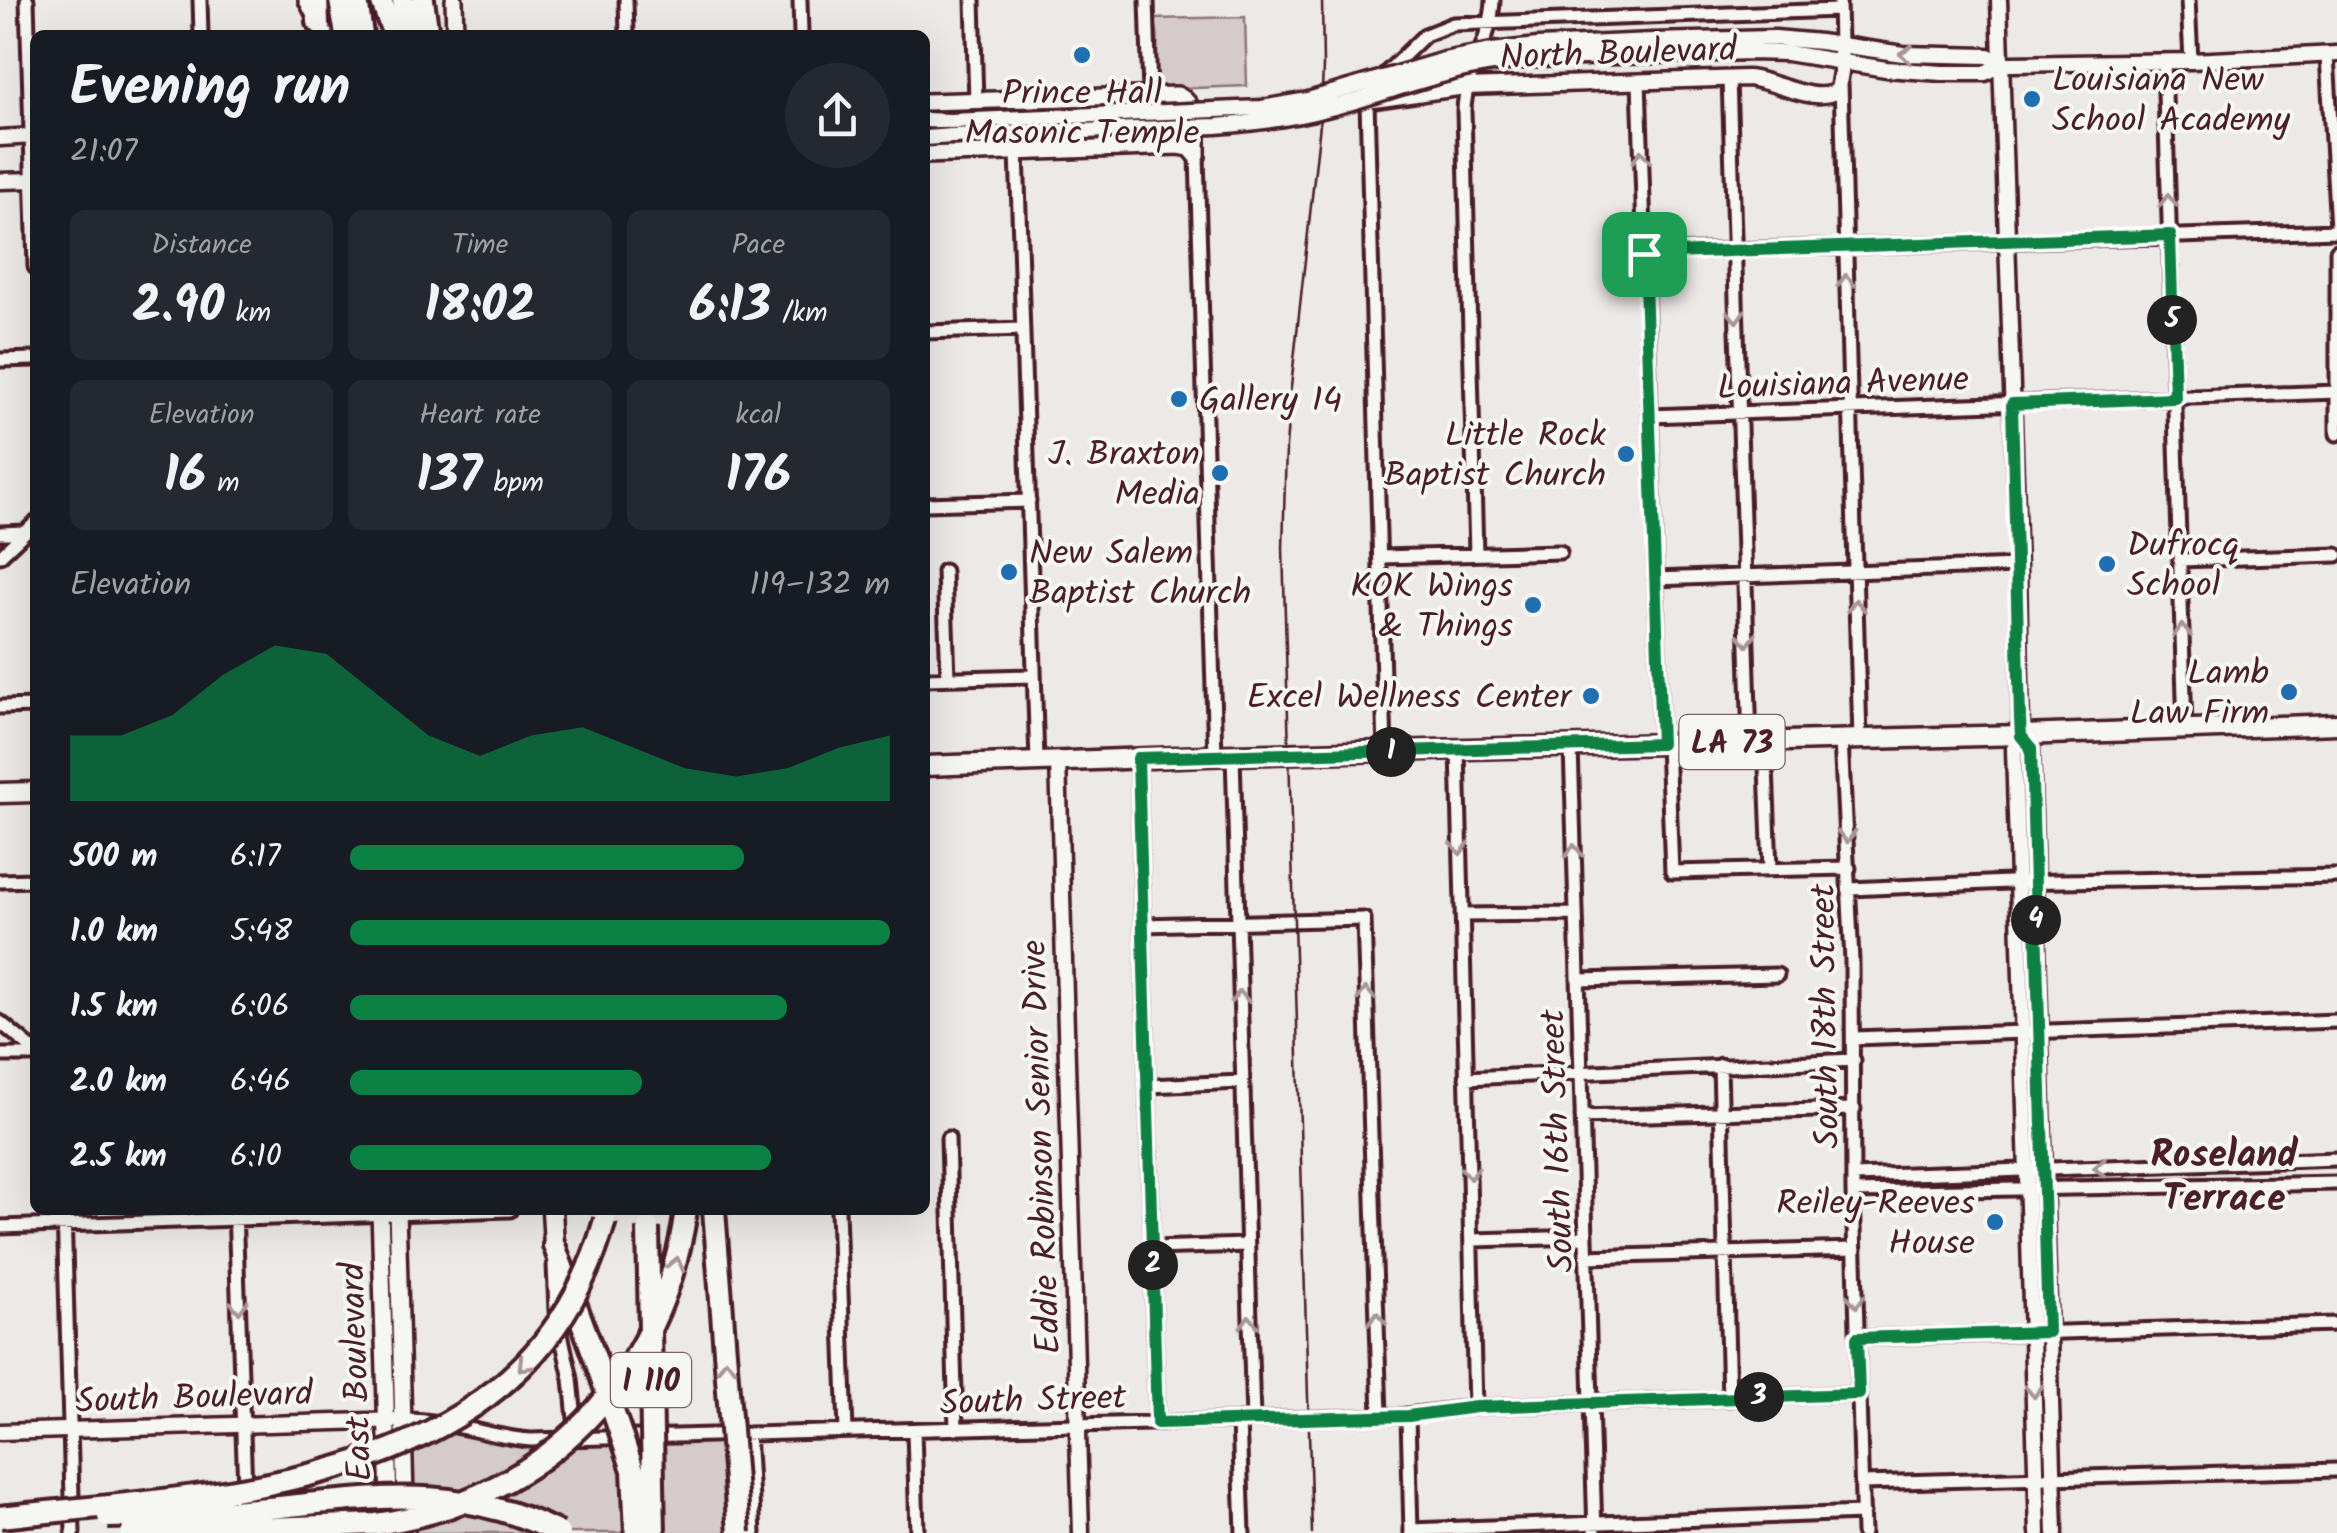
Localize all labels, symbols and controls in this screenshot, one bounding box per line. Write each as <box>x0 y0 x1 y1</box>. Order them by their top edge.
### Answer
street label: North Boulevard <box>1499 23 1739 87</box>
marker: Prince Hall Masonic Temple <box>1071 44 1093 66</box>
one-way arrow <box>1898 44 1914 65</box>
text: Evening run <box>70 46 350 133</box>
place label: Louisiana New School Academy <box>2052 54 2291 150</box>
button: share <box>785 63 890 168</box>
place label: Prince Hall Masonic Temple <box>965 67 1200 163</box>
marker: Louisiana New School Academy <box>2021 88 2043 110</box>
text: 21:07 <box>70 127 137 178</box>
one-way arrow <box>1631 149 1652 165</box>
one-way arrow <box>2158 193 2179 209</box>
pin <box>1602 212 1687 297</box>
text: Distance <box>151 223 252 268</box>
text: Time <box>452 223 508 268</box>
text: Pace <box>732 223 785 268</box>
icon: arrive <box>1617 227 1672 282</box>
text: 2.90 <box>132 268 224 348</box>
text: 18:02 <box>424 268 536 348</box>
text: 6:13 <box>689 268 771 348</box>
one-way arrow <box>1836 273 1857 289</box>
text: km <box>224 291 271 336</box>
text: /km <box>771 291 828 336</box>
pin: 5 <box>2147 295 2197 345</box>
text: 5 <box>2165 297 2179 342</box>
one-way arrow <box>1725 308 1746 324</box>
street label: Louisiana Avenue <box>1716 353 1970 417</box>
place label: Gallery 14 <box>1199 374 1342 430</box>
marker: Gallery 14 <box>1168 388 1190 410</box>
text: Elevation <box>149 393 255 438</box>
text: Heart rate <box>419 393 541 438</box>
text: kcal <box>736 393 781 438</box>
place label: Little Rock Baptist Church <box>1384 409 1607 505</box>
place label: J. Braxton Media <box>1048 428 1200 524</box>
text: 16 <box>164 438 206 518</box>
text: 137 <box>416 438 482 518</box>
text: 176 <box>725 438 791 518</box>
marker: Little Rock Baptist Church <box>1615 443 1637 465</box>
text: m <box>206 461 240 506</box>
text: bpm <box>482 461 544 506</box>
marker: J. Braxton Media <box>1209 462 1231 484</box>
place label: Dufrocq School <box>2127 519 2239 615</box>
place label: New Salem Baptist Church <box>1029 527 1251 623</box>
marker: Dufrocq School <box>2096 553 2118 575</box>
text: Elevation <box>70 560 191 611</box>
text: 119–132 m <box>750 560 890 611</box>
place label: KOK Wings & Things <box>1350 560 1513 656</box>
marker: New Salem Baptist Church <box>998 561 1020 583</box>
marker: KOK Wings & Things <box>1522 594 1544 616</box>
one-way arrow <box>1845 598 1866 614</box>
one-way arrow <box>2171 623 2192 639</box>
one-way arrow <box>1736 633 1757 649</box>
place label: Lamb Law Firm <box>2130 647 2269 743</box>
place label: Excel Wellness Center <box>1247 671 1573 727</box>
marker: Lamb Law Firm <box>2278 681 2300 703</box>
marker: Excel Wellness Center <box>1580 685 1602 707</box>
road number: LA 73 <box>1680 715 1784 769</box>
pin: 1 <box>1366 727 1416 777</box>
text: 1 <box>1387 729 1395 774</box>
one-way arrow <box>1836 829 1857 845</box>
text: 500 m <box>70 832 158 883</box>
text: 6:17 <box>230 832 280 883</box>
one-way arrow <box>1450 840 1471 856</box>
one-way arrow <box>1563 843 1584 859</box>
street label: South 18th Street <box>1797 883 1857 1149</box>
pin: 4 <box>2011 895 2061 945</box>
text: 4 <box>2028 897 2044 942</box>
text: 1.0 km <box>70 907 158 958</box>
text: 5:48 <box>230 907 292 958</box>
street label: Eddie Robinson Senior Drive <box>1008 939 1078 1355</box>
text: 1.5 km <box>70 982 158 1033</box>
text: 6:06 <box>230 982 289 1033</box>
one-way arrow <box>1356 986 1377 1002</box>
one-way arrow <box>1229 989 1250 1005</box>
street label: South 16th Street <box>1526 1008 1592 1273</box>
text: 2.0 km <box>70 1057 167 1108</box>
text: 6:46 <box>230 1057 291 1108</box>
district label: Roseland Terrace <box>2150 1126 2299 1230</box>
text: 2.5 km <box>70 1132 167 1183</box>
text: 6:10 <box>230 1132 282 1183</box>
one-way arrow <box>2091 1157 2107 1178</box>
one-way arrow <box>1459 1165 1480 1181</box>
place label: Reiley-Reeves House <box>1776 1177 1975 1273</box>
marker: Reiley-Reeves House <box>1984 1211 2006 1233</box>
pin: 2 <box>1128 1240 1178 1290</box>
text: 2 <box>1145 1242 1161 1287</box>
one-way arrow <box>664 1256 685 1273</box>
street label: East Boulevard <box>326 1260 390 1482</box>
one-way arrow <box>1846 1293 1867 1309</box>
one-way arrow <box>228 1300 249 1316</box>
one-way arrow <box>1366 1310 1387 1326</box>
one-way arrow <box>1239 1314 1260 1330</box>
one-way arrow <box>518 1353 536 1371</box>
road number: I 110 <box>611 1353 691 1407</box>
one-way arrow <box>716 1358 737 1374</box>
street label: South Boulevard <box>75 1367 315 1431</box>
street label: South Street <box>939 1371 1128 1433</box>
pin: 3 <box>1734 1372 1784 1422</box>
text: 3 <box>1751 1374 1767 1419</box>
one-way arrow <box>2023 1383 2044 1399</box>

